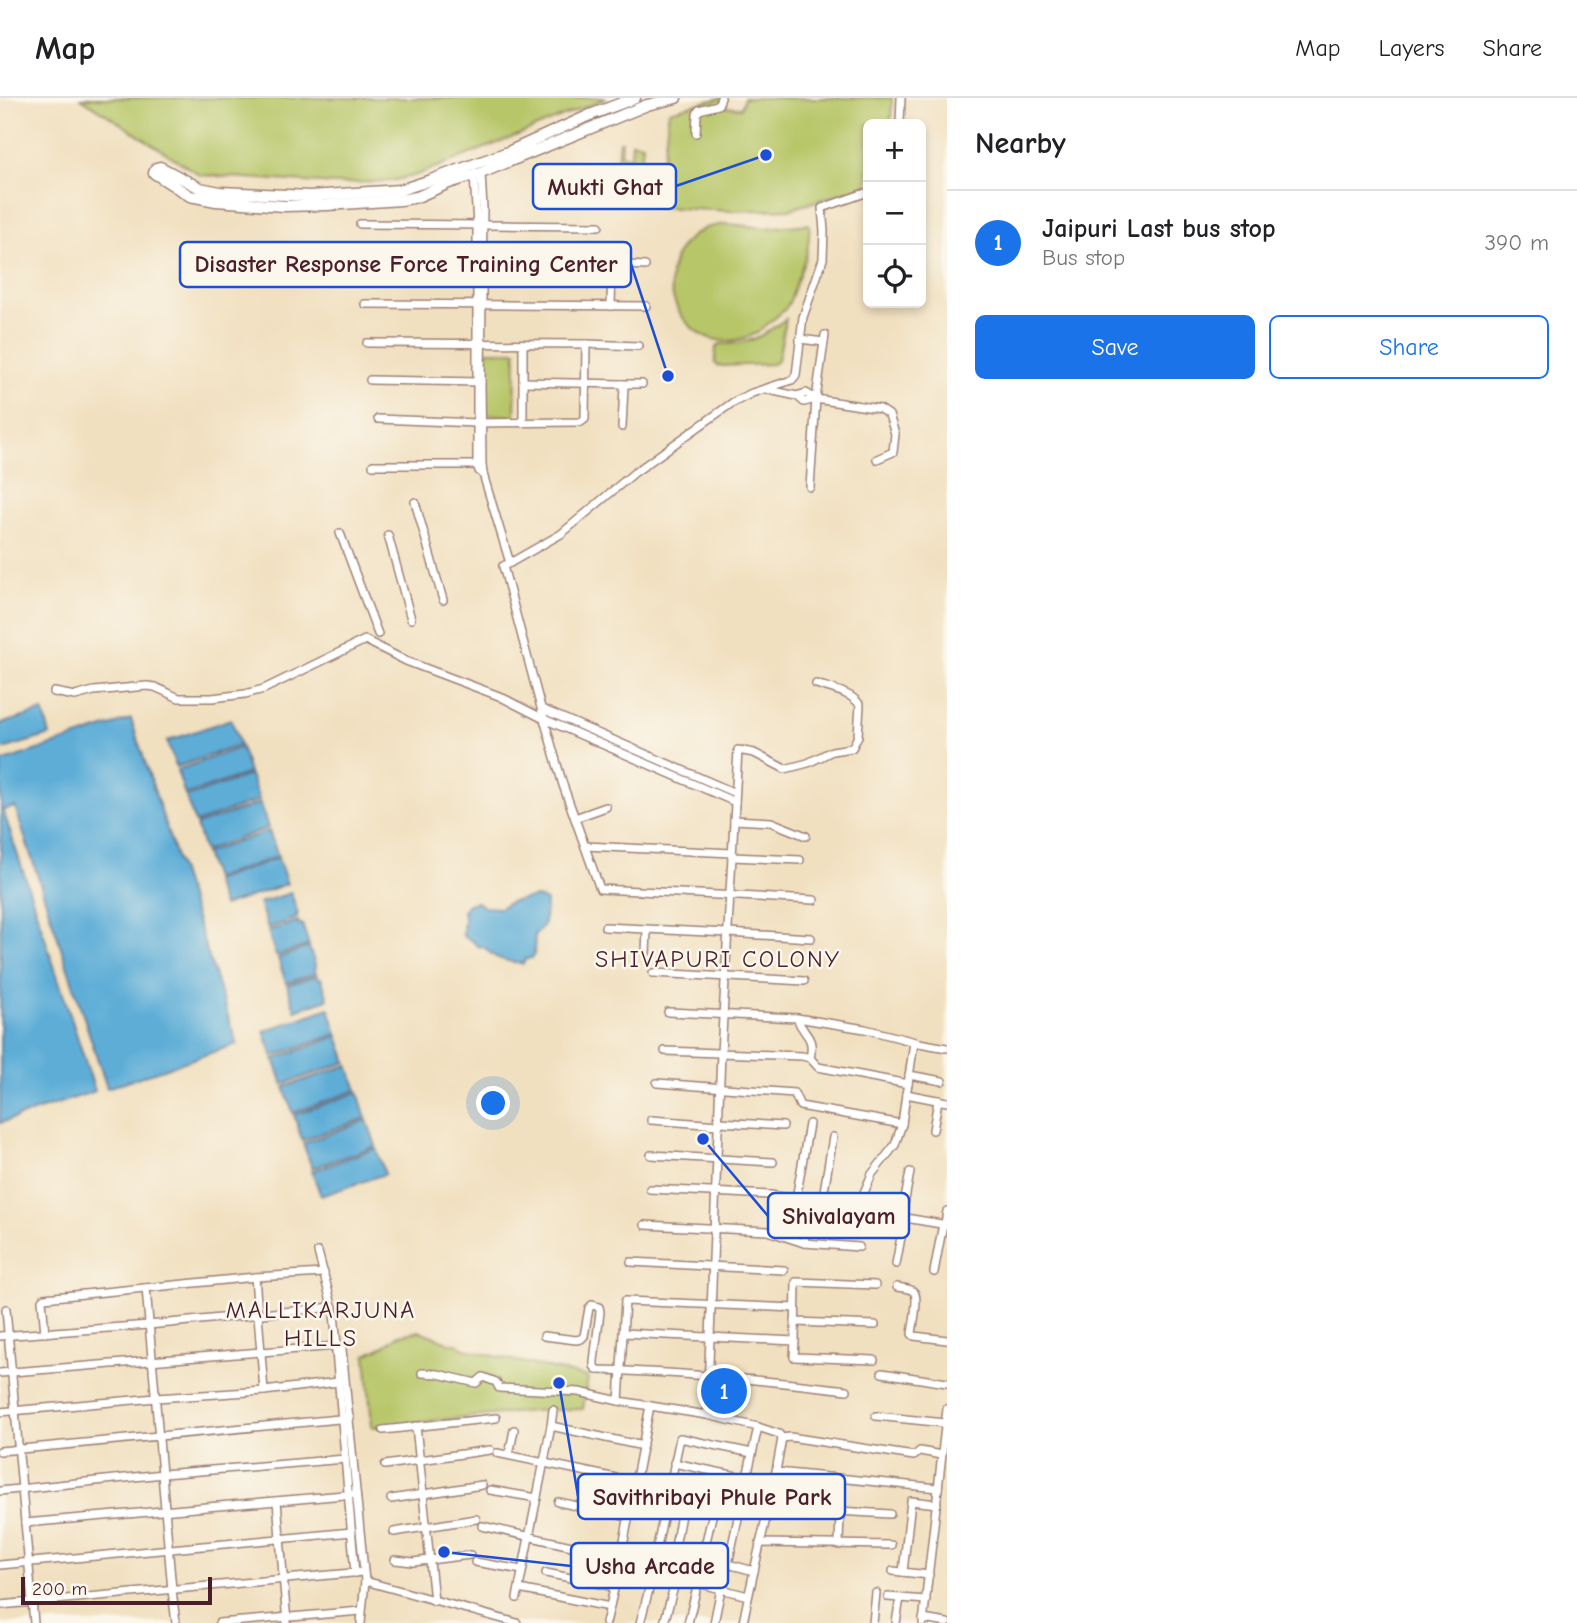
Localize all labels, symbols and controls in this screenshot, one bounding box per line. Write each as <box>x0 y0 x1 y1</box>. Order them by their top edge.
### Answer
text: Map <box>35 29 96 67</box>
text: Map <box>1295 34 1341 62</box>
text: Layers <box>1379 34 1444 62</box>
text: Share <box>1482 34 1542 62</box>
map controls <box>863 119 926 308</box>
button: + <box>863 119 926 182</box>
text: Nearby <box>975 126 1066 161</box>
callout: Mukti Ghat <box>533 164 676 209</box>
text: Mukti Ghat <box>547 173 664 201</box>
button: − <box>863 182 926 245</box>
text: Jaipuri Last bus stop <box>1042 214 1276 244</box>
text: 1 <box>993 229 1003 256</box>
text: 390 m <box>1484 229 1549 256</box>
callout: Disaster Response Force Training Center <box>180 242 631 287</box>
text: Bus stop <box>1042 244 1125 271</box>
button: locate <box>863 245 926 308</box>
text: Disaster Response Force Training Center <box>194 250 618 278</box>
button: Save <box>975 315 1255 379</box>
button: Share <box>1269 315 1549 379</box>
district label: SHIVAPURI COLONY <box>595 945 841 973</box>
your location <box>476 1086 510 1120</box>
callout: Shivalayam <box>768 1193 909 1238</box>
text: Shivalayam <box>782 1202 896 1230</box>
district label: MALLIKARJUNA HILLS <box>226 1296 416 1352</box>
pin: 1 <box>701 1365 747 1417</box>
callout: Savithribayi Phule Park <box>578 1474 845 1519</box>
text: Savithribayi Phule Park <box>593 1483 832 1511</box>
callout: Usha Arcade <box>571 1543 728 1588</box>
text: Usha Arcade <box>585 1552 715 1580</box>
scale bar <box>21 1574 212 1606</box>
text: 200 m <box>32 1578 87 1600</box>

